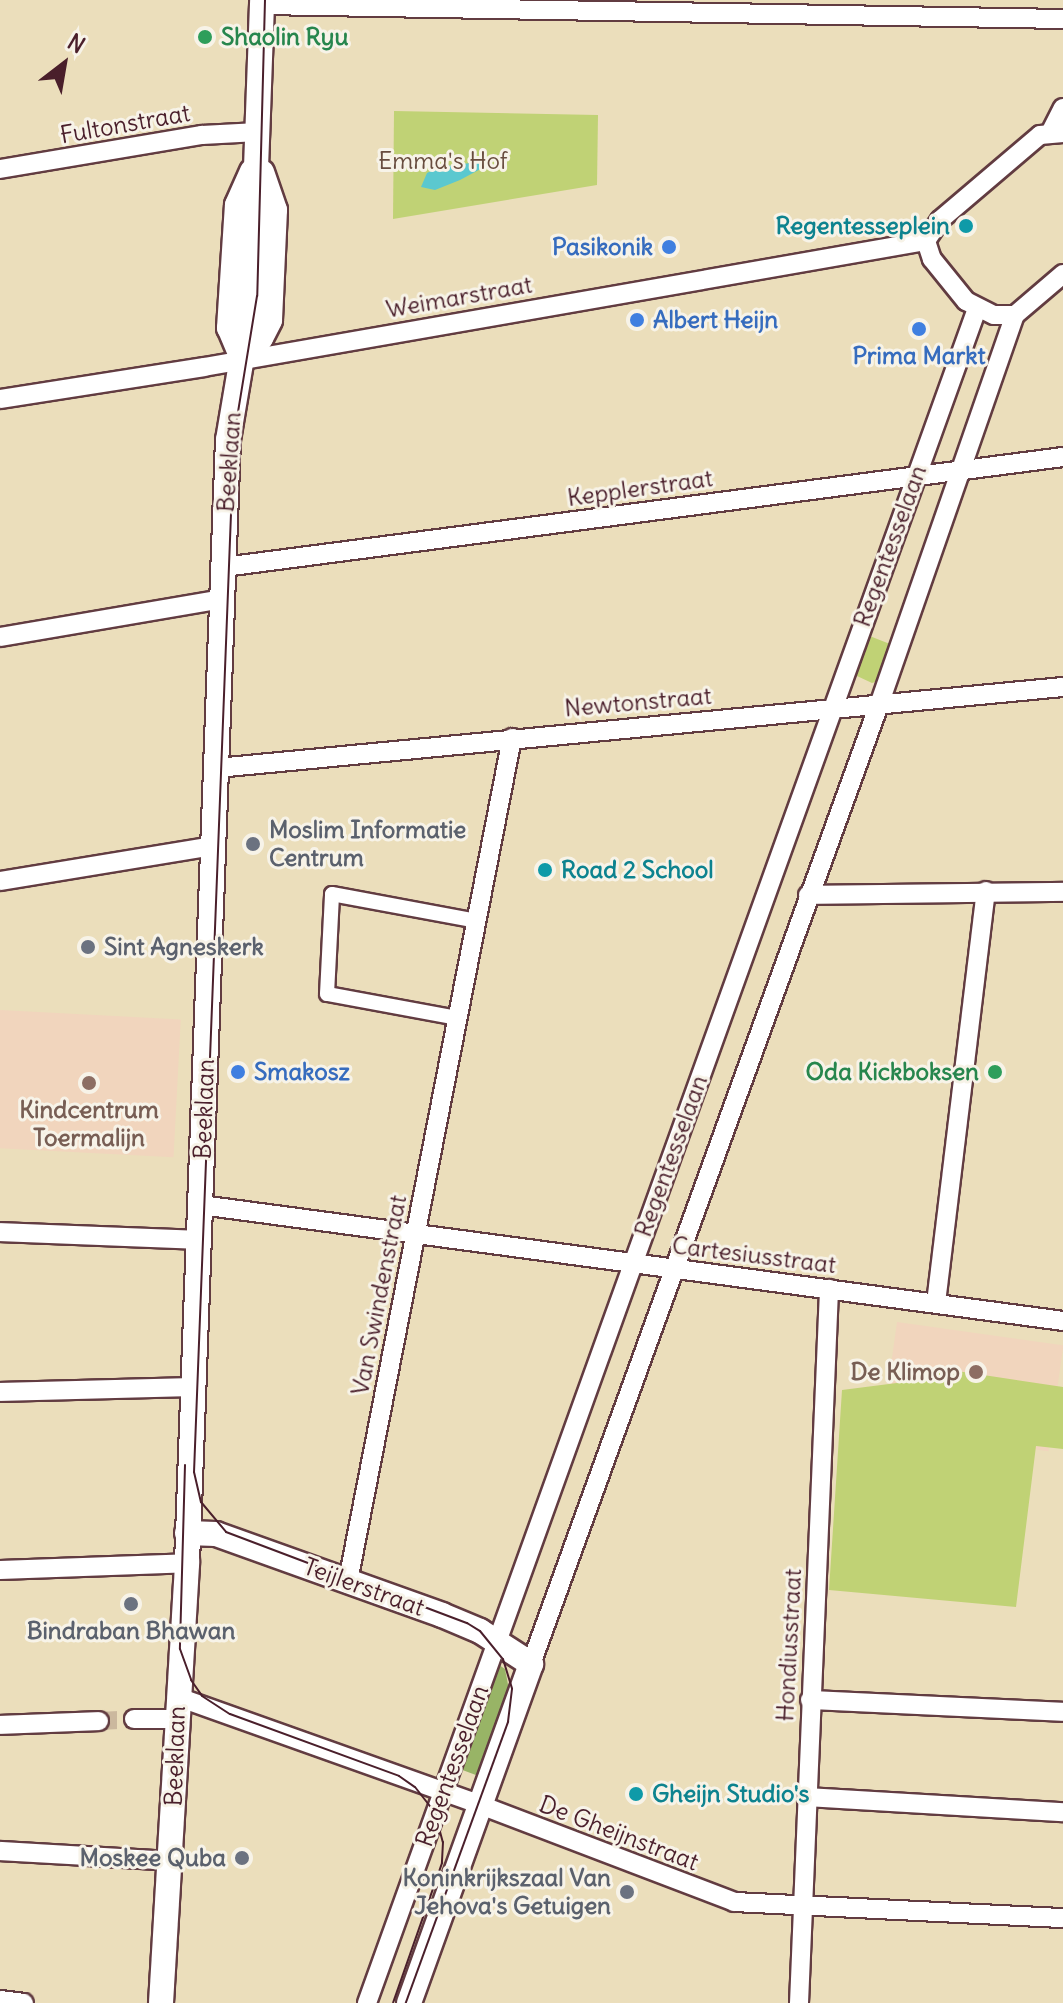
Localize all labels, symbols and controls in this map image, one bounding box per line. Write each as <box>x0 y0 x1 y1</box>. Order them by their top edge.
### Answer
place label: Shaolin Ryu <box>221 23 348 51</box>
north arrow <box>24 24 104 104</box>
text: N <box>63 28 90 59</box>
marker: Shaolin Ryu <box>196 28 214 46</box>
street label: Fultonstraat <box>58 98 192 150</box>
park label: Emma's Hof <box>378 147 508 175</box>
place label: Regentesseplein <box>775 212 950 240</box>
marker: Regentesseplein <box>957 217 975 235</box>
place label: Pasikonik <box>552 233 653 261</box>
marker: Pasikonik <box>660 238 678 256</box>
street label: Weimarstraat <box>384 270 534 324</box>
place label: Albert Heijn <box>653 306 778 334</box>
marker: Albert Heijn <box>628 311 646 329</box>
marker: Prima Markt <box>910 320 928 338</box>
place label: Prima Markt <box>852 342 986 370</box>
street label: Beeklaan <box>211 411 247 513</box>
street label: Regentesselaan <box>847 461 933 631</box>
street label: Kepplerstraat <box>565 464 715 512</box>
street label: Newtonstraat <box>563 681 713 723</box>
place label: Moslim Informatie Centrum <box>269 816 466 872</box>
marker: Moslim Informatie Centrum <box>244 835 262 853</box>
place label: Road 2 School <box>561 856 714 884</box>
marker: Road 2 School <box>536 861 554 879</box>
place label: Sint Agneskerk <box>104 933 264 961</box>
marker: Sint Agneskerk <box>79 938 97 956</box>
street label: Beeklaan <box>188 1058 220 1160</box>
place label: Smakosz <box>254 1058 350 1086</box>
place label: Oda Kickboksen <box>806 1058 979 1086</box>
marker: Smakosz <box>229 1063 247 1081</box>
marker: Oda Kickboksen <box>986 1063 1004 1081</box>
street label: Regentesselaan <box>628 1071 714 1241</box>
marker: Kindcentrum Toermalijn <box>80 1074 98 1092</box>
place label: Kindcentrum Toermalijn <box>19 1096 159 1152</box>
street label: Van Swindenstraat <box>345 1192 413 1398</box>
street label: Cartesiusstraat <box>670 1231 838 1279</box>
place label: De Klimop <box>851 1358 960 1386</box>
marker: De Klimop <box>967 1363 985 1381</box>
street label: Teijlerstraat <box>300 1552 428 1622</box>
street label: Hondiusstraat <box>771 1568 807 1722</box>
marker: Bindraban Bhawan <box>122 1595 140 1613</box>
place label: Bindraban Bhawan <box>27 1617 235 1645</box>
street label: Regentesselaan <box>409 1681 495 1851</box>
street label: Beeklaan <box>159 1705 191 1807</box>
place label: Gheijn Studio's <box>652 1780 809 1808</box>
marker: Gheijn Studio's <box>627 1785 645 1803</box>
street label: De Gheijnstraat <box>535 1789 703 1877</box>
place label: Moskee Quba <box>80 1844 226 1872</box>
marker: Moskee Quba <box>233 1849 251 1867</box>
place label: Koninkrijkszaal Van Jehova's Getuigen <box>403 1864 611 1920</box>
marker: Koninkrijkszaal Van Jehova's Getuigen <box>618 1883 636 1901</box>

